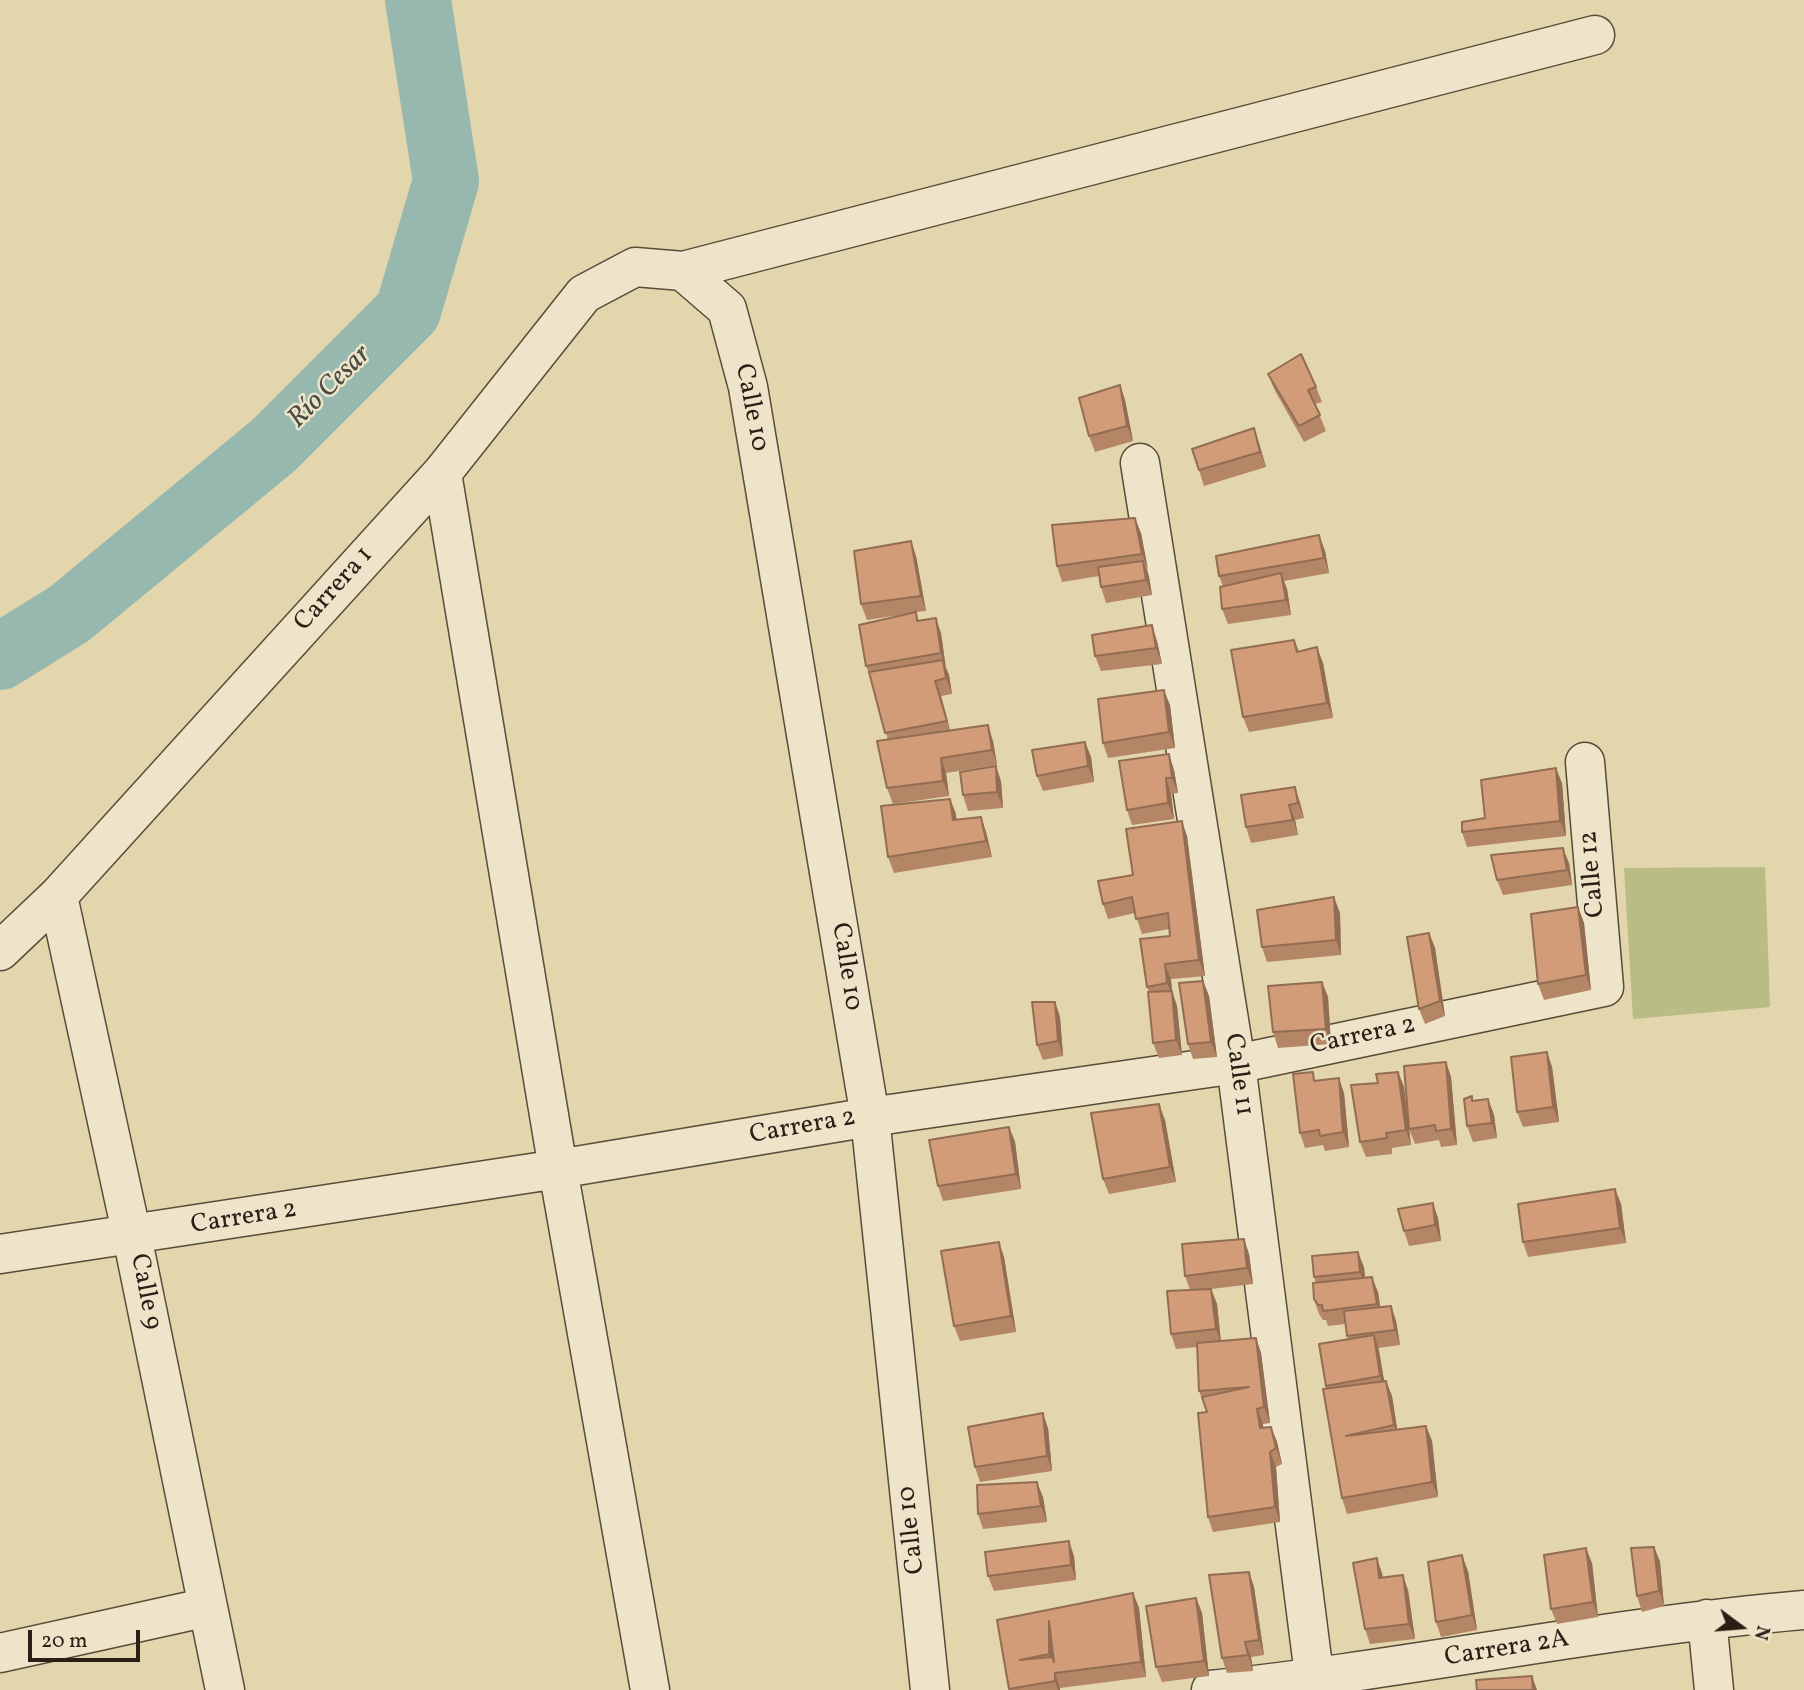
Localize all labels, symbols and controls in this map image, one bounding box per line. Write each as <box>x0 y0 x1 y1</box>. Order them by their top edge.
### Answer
water label: Río Cesar <box>282 339 380 437</box>
street label: Calle 10 <box>726 361 774 455</box>
street label: Carrera 1 <box>289 541 381 639</box>
street label: Calle 12 <box>1575 829 1613 919</box>
street label: Calle 10 <box>823 921 867 1013</box>
street label: Carrera 2 <box>1307 1011 1419 1063</box>
street label: Calle 11 <box>1216 1032 1258 1118</box>
street label: Carrera 2 <box>748 1103 858 1153</box>
street label: Carrera 2 <box>189 1195 299 1243</box>
street label: Calle 9 <box>121 1251 167 1333</box>
street label: Calle 10 <box>893 1484 933 1576</box>
north arrow <box>1706 1592 1776 1662</box>
scale bar <box>32 1616 144 1660</box>
text: N <box>1747 1623 1776 1643</box>
street label: Carrera 2A <box>1443 1625 1571 1675</box>
text: 20 m <box>41 1627 87 1656</box>

